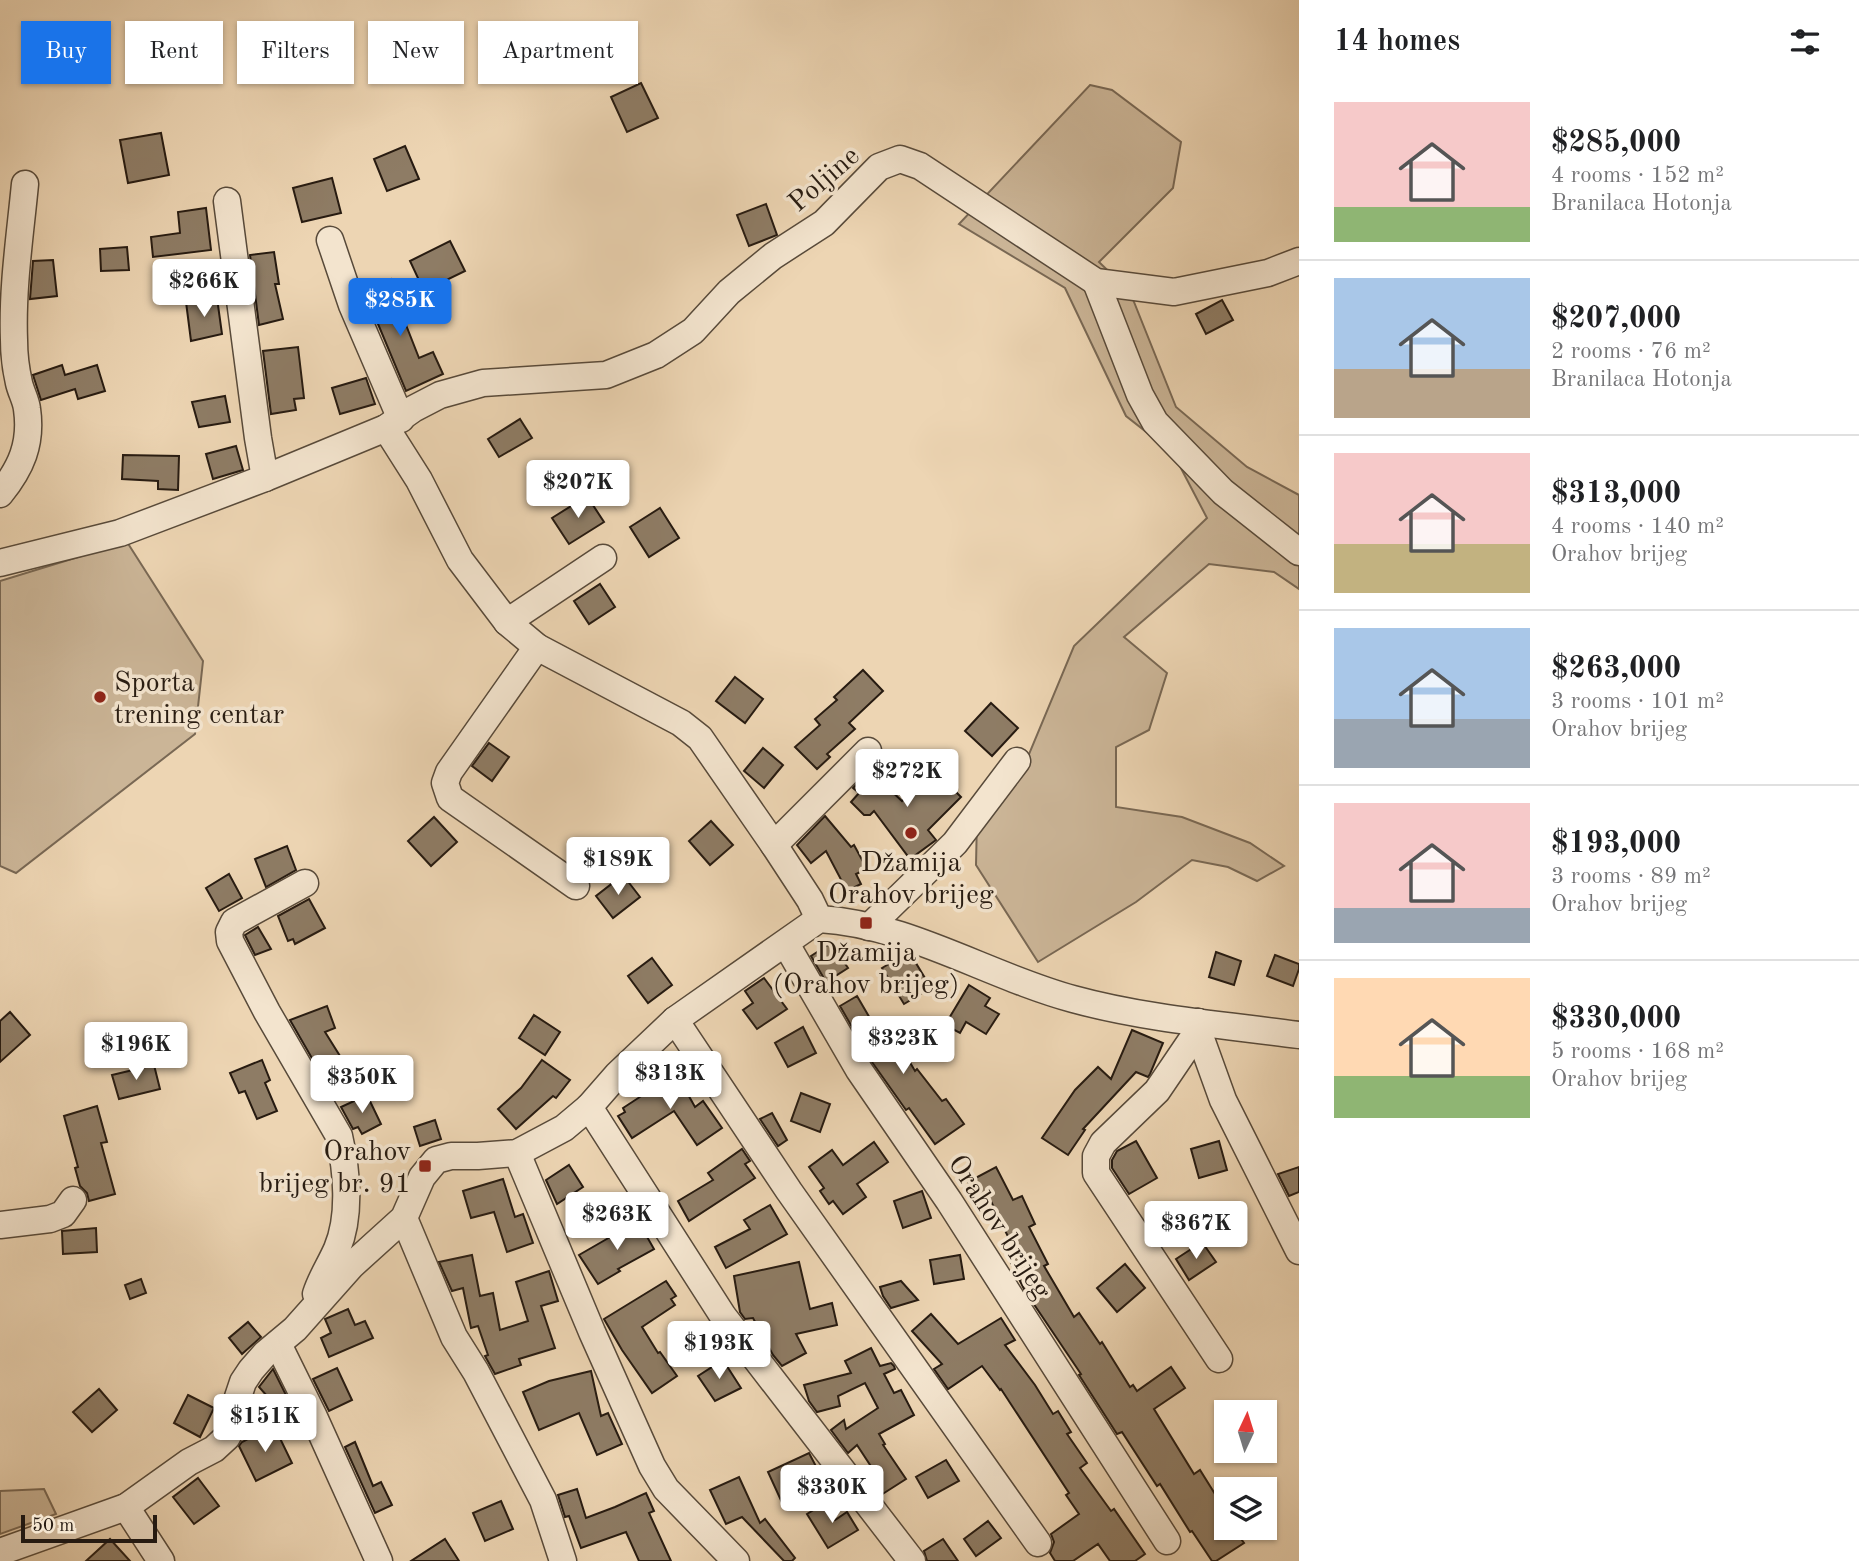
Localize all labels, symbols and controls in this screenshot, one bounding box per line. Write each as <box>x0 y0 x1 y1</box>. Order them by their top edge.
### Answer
chip: Buy <box>21 21 111 84</box>
chip: Rent <box>125 21 223 84</box>
chip: Filters <box>237 21 354 84</box>
chip: New <box>368 21 464 84</box>
chip: Apartment <box>478 21 638 84</box>
icon: filters <box>1786 23 1824 61</box>
text: 14 homes <box>1334 27 1460 57</box>
text: $285,000 <box>1551 128 1681 158</box>
icon: home <box>1390 130 1474 214</box>
street label: Poljine <box>784 142 866 218</box>
text: 4 rooms · 152 m² <box>1551 164 1724 187</box>
text: Branilaca Hotonja <box>1551 192 1732 215</box>
pin: $266K <box>155 260 253 319</box>
text: $266K <box>168 270 240 293</box>
pin: $285K <box>351 278 449 338</box>
text: $285K <box>364 289 436 312</box>
text: $207,000 <box>1551 304 1681 334</box>
icon: home <box>1390 306 1474 390</box>
text: 2 rooms · 76 m² <box>1551 340 1711 363</box>
text: Branilaca Hotonja <box>1551 368 1732 391</box>
pin: $207K <box>529 461 627 520</box>
text: $207K <box>542 471 614 494</box>
text: $313,000 <box>1551 479 1681 509</box>
icon: home <box>1390 481 1474 565</box>
text: 4 rooms · 140 m² <box>1551 515 1724 538</box>
text: Orahov brijeg <box>1551 543 1687 566</box>
text: $263,000 <box>1551 654 1681 684</box>
icon: home <box>1390 656 1474 740</box>
place label: Sporta trening centar <box>114 670 284 730</box>
marker: Sporta trening centar <box>92 689 108 705</box>
text: 3 rooms · 101 m² <box>1551 690 1724 713</box>
text: Orahov brijeg <box>1551 718 1687 741</box>
pin: $272K <box>858 750 956 809</box>
text: $272K <box>871 760 943 783</box>
marker: Džamija Orahov brijeg <box>903 825 919 841</box>
text: $193,000 <box>1551 829 1681 859</box>
icon: home <box>1390 831 1474 915</box>
pin: $189K <box>569 838 667 897</box>
text: $189K <box>582 848 654 871</box>
place label: Džamija Orahov brijeg <box>828 850 994 910</box>
text: 3 rooms · 89 m² <box>1551 865 1711 888</box>
text: Orahov brijeg <box>1551 893 1687 916</box>
marker: Džamija (Orahov brijeg) <box>858 915 874 931</box>
place label: Džamija (Orahov brijeg) <box>773 940 959 1000</box>
text: $330,000 <box>1551 1004 1681 1034</box>
icon: home <box>1390 1006 1474 1090</box>
pin: $323K <box>854 1016 952 1076</box>
pin: $196K <box>87 1023 185 1082</box>
text: $323K <box>867 1027 939 1050</box>
text: $196K <box>100 1033 172 1056</box>
text: 5 rooms · 168 m² <box>1551 1040 1724 1063</box>
pin: $313K <box>621 1052 719 1111</box>
pin: $350K <box>313 1056 411 1115</box>
text: $313K <box>634 1062 706 1085</box>
text: $350K <box>326 1066 398 1089</box>
text: Orahov brijeg <box>1551 1068 1687 1091</box>
place label: Orahov brijeg br. 91 <box>259 1139 411 1199</box>
street label: Orahov brijeg <box>942 1150 1055 1305</box>
marker: Orahov brijeg br. 91 <box>417 1158 433 1174</box>
pin: $263K <box>568 1192 666 1252</box>
pin: $367K <box>1147 1202 1245 1261</box>
text: $263K <box>581 1203 653 1226</box>
text: $367K <box>1160 1212 1232 1235</box>
pin: $193K <box>670 1322 768 1381</box>
text: $193K <box>683 1332 755 1355</box>
pin: $151K <box>216 1394 314 1454</box>
north arrow <box>1214 1400 1278 1463</box>
map controls <box>1214 1400 1277 1540</box>
text: $151K <box>229 1405 301 1428</box>
pin: $330K <box>783 1466 881 1525</box>
text: $330K <box>796 1476 868 1499</box>
button: layers <box>1214 1477 1277 1540</box>
scale bar <box>21 1512 158 1544</box>
text: 50 m <box>32 1517 74 1536</box>

